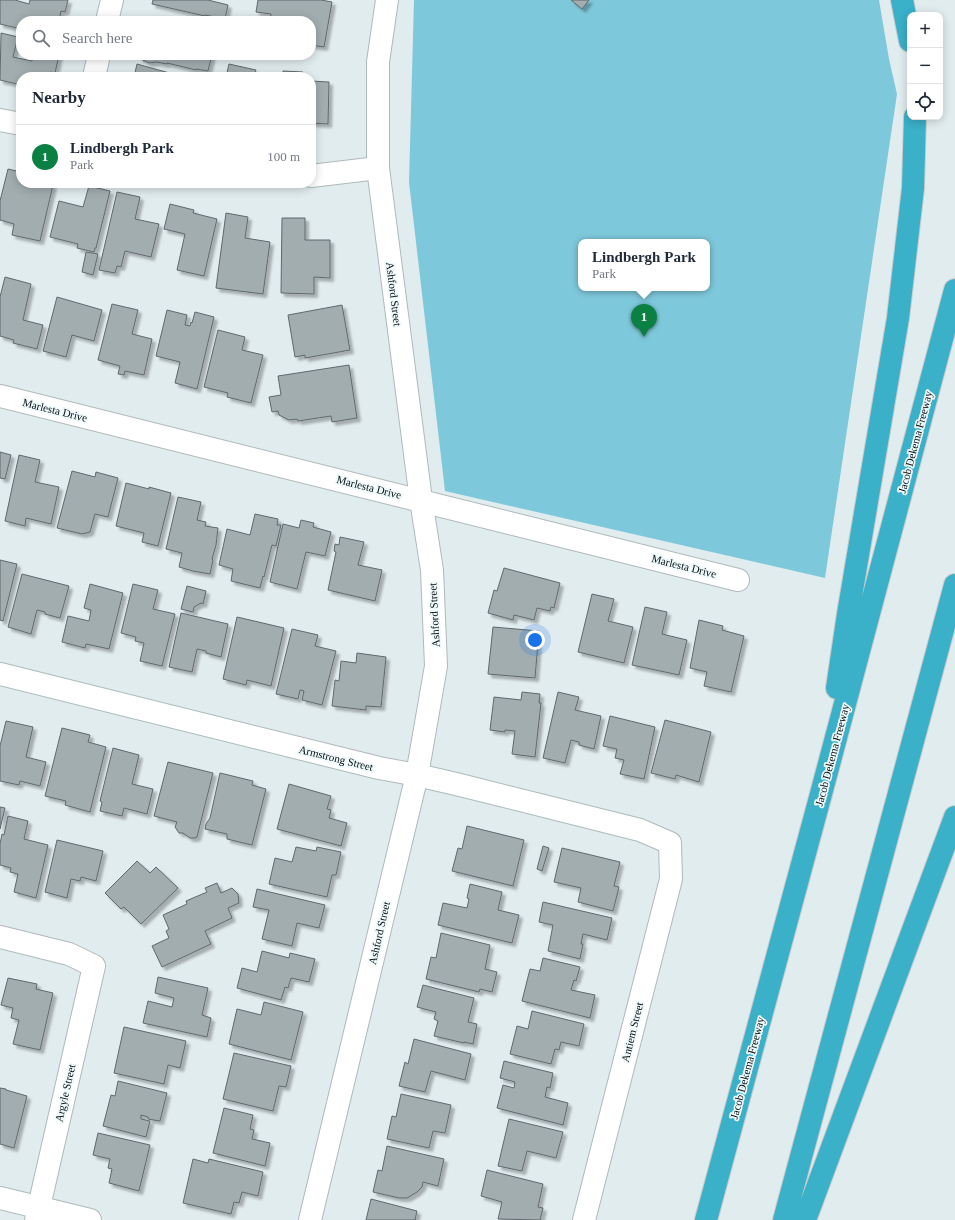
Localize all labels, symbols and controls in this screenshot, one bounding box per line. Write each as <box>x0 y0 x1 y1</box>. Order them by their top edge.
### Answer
map controls <box>907 12 943 120</box>
button: + <box>907 12 943 48</box>
search box <box>16 16 316 60</box>
icon: search <box>30 27 52 49</box>
text: Search here <box>62 30 132 46</box>
button: − <box>907 48 943 84</box>
button: locate <box>907 84 943 120</box>
text: Nearby <box>32 88 86 107</box>
text: Lindbergh Park <box>70 140 174 156</box>
text: 1 <box>42 149 48 164</box>
text: 100 m <box>267 149 300 164</box>
text: Park <box>70 157 94 172</box>
popup <box>578 239 710 291</box>
text: Lindbergh Park <box>592 249 696 265</box>
street label: Ashford Street <box>384 261 404 327</box>
text: Park <box>592 266 616 281</box>
pin: 1 <box>631 304 657 337</box>
street label: Jacob Dekema Freeway <box>896 389 935 494</box>
street label: Marlesta Drive <box>21 396 89 424</box>
street label: Marlesta Drive <box>335 473 403 501</box>
street label: Marlesta Drive <box>650 552 718 580</box>
street label: Ashford Street <box>426 582 442 648</box>
your location <box>525 630 545 650</box>
street label: Jacob Dekema Freeway <box>813 702 852 807</box>
street label: Armstrong Street <box>298 743 374 773</box>
street label: Ashford Street <box>366 900 392 966</box>
street label: Antiem Street <box>619 1001 645 1063</box>
street label: Jacob Dekema Freeway <box>728 1015 767 1120</box>
street label: Argyle Street <box>53 1063 77 1123</box>

